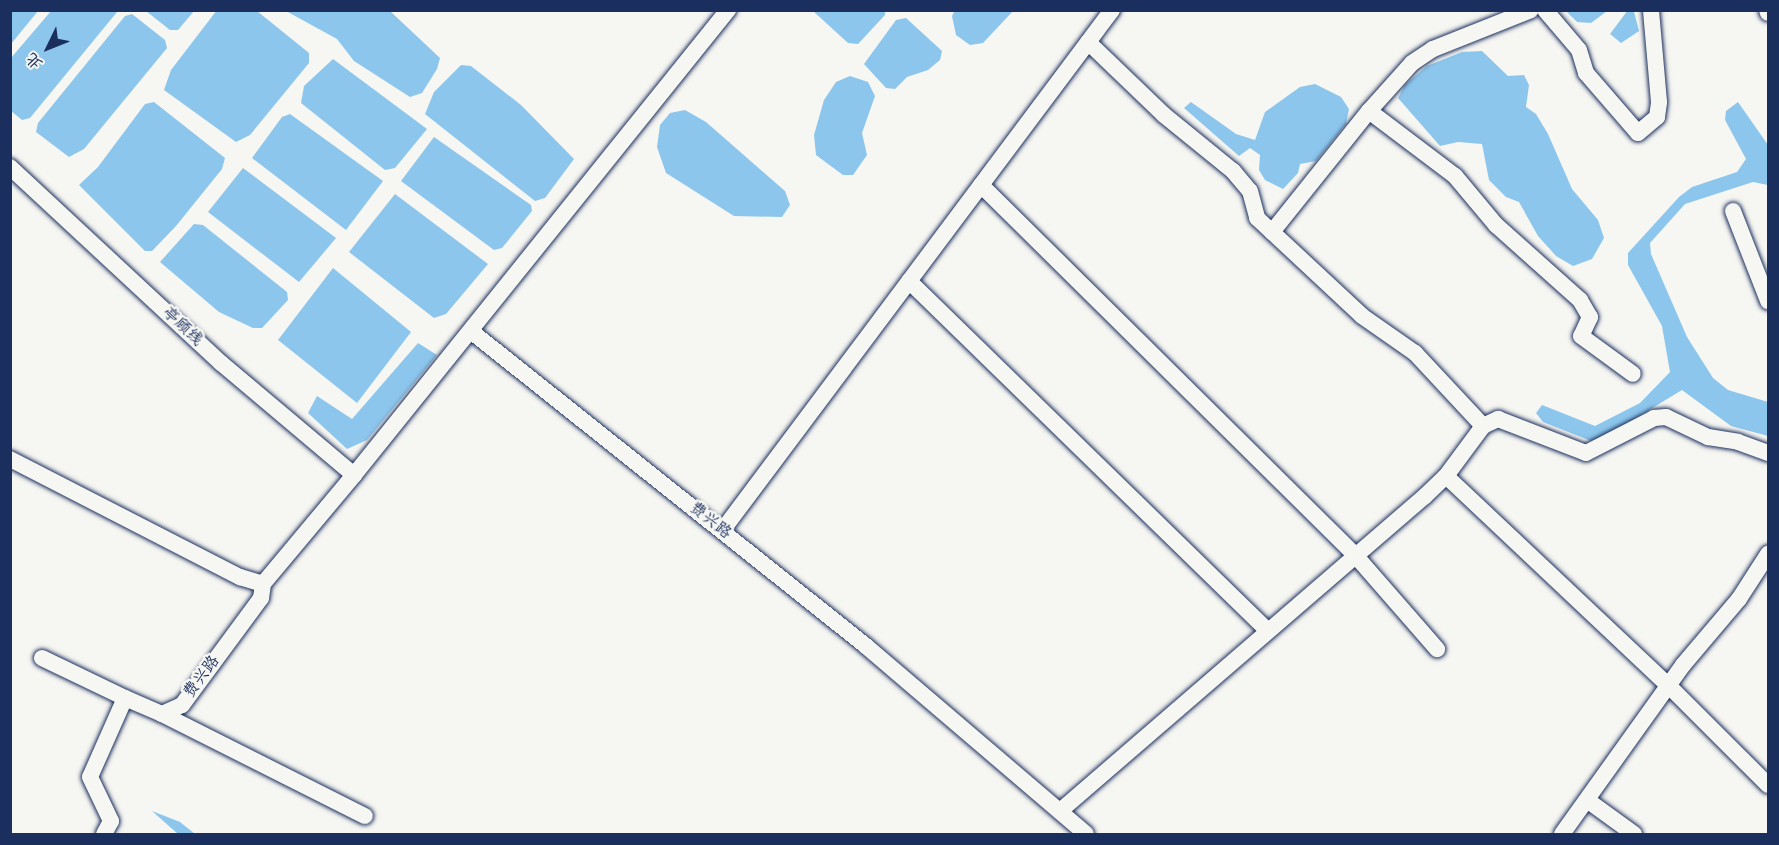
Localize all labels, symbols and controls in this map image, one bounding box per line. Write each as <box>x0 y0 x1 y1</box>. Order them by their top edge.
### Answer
north arrow <box>18 18 78 78</box>
text: 北 <box>20 46 49 75</box>
street label: 亭顾线 <box>158 304 206 350</box>
street label: 费兴路 <box>685 499 735 543</box>
street label: 费兴路 <box>180 652 224 702</box>

